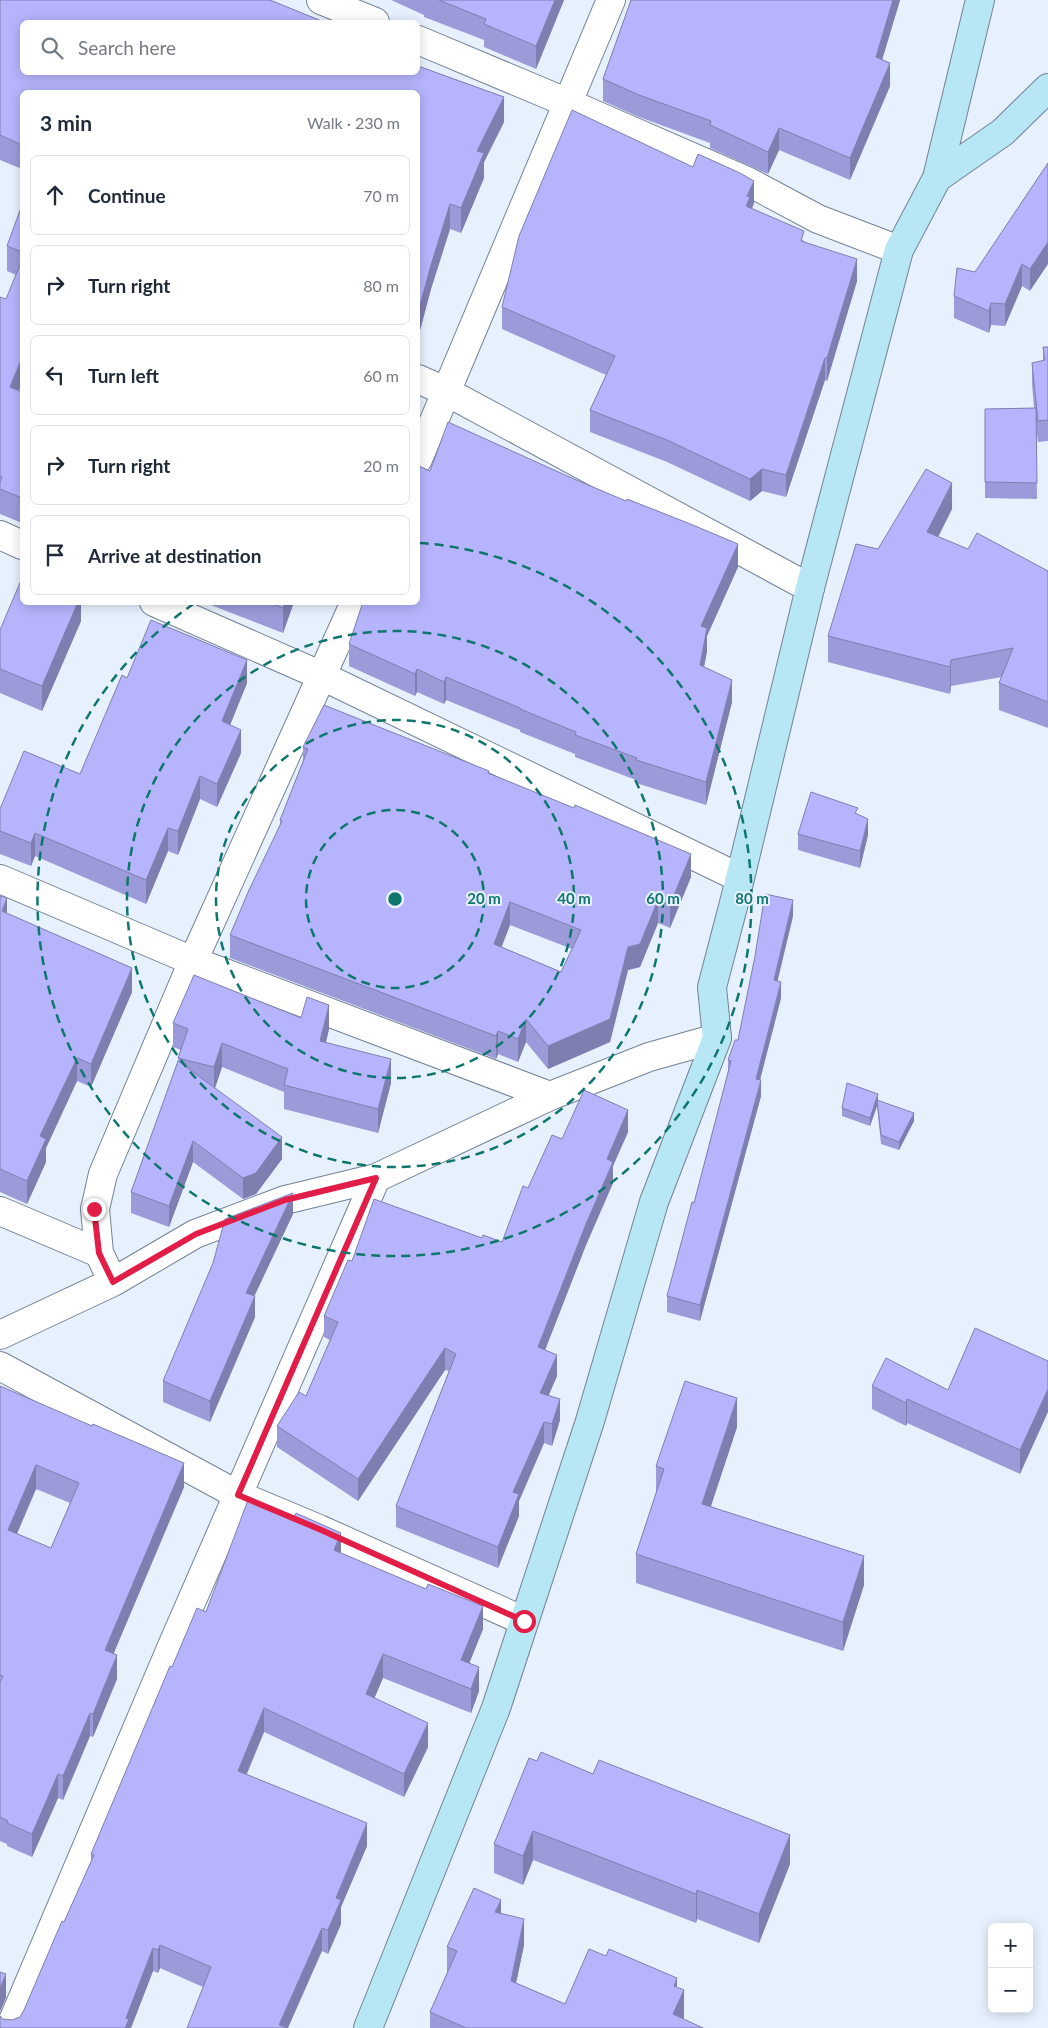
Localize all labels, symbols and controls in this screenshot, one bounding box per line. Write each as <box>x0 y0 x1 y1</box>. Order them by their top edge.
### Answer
search box <box>20 20 420 75</box>
icon: search <box>38 34 66 62</box>
text: Search here <box>78 36 176 59</box>
text: 3 min <box>40 110 92 135</box>
text: Walk · 230 m <box>307 113 400 132</box>
icon: ahead <box>41 181 69 209</box>
text: Continue <box>88 184 166 207</box>
text: 70 m <box>363 186 399 205</box>
icon: right <box>41 271 69 299</box>
text: Turn right <box>88 274 170 297</box>
text: 80 m <box>363 276 399 295</box>
icon: left <box>41 361 69 389</box>
text: Turn left <box>88 364 159 387</box>
text: 60 m <box>363 366 399 385</box>
icon: right <box>41 451 69 479</box>
text: Turn right <box>88 454 170 477</box>
text: 20 m <box>363 456 399 475</box>
icon: arrive <box>41 541 69 569</box>
text: Arrive at destination <box>88 544 261 567</box>
text: 20 m <box>467 889 501 907</box>
text: 40 m <box>557 889 591 907</box>
text: 60 m <box>646 889 680 907</box>
text: 80 m <box>735 889 769 907</box>
centre of rings <box>386 890 404 908</box>
route end <box>83 1198 106 1221</box>
route start <box>513 1610 536 1633</box>
map controls <box>988 1923 1033 2013</box>
button: + <box>988 1923 1033 1968</box>
button: − <box>988 1968 1033 2013</box>

